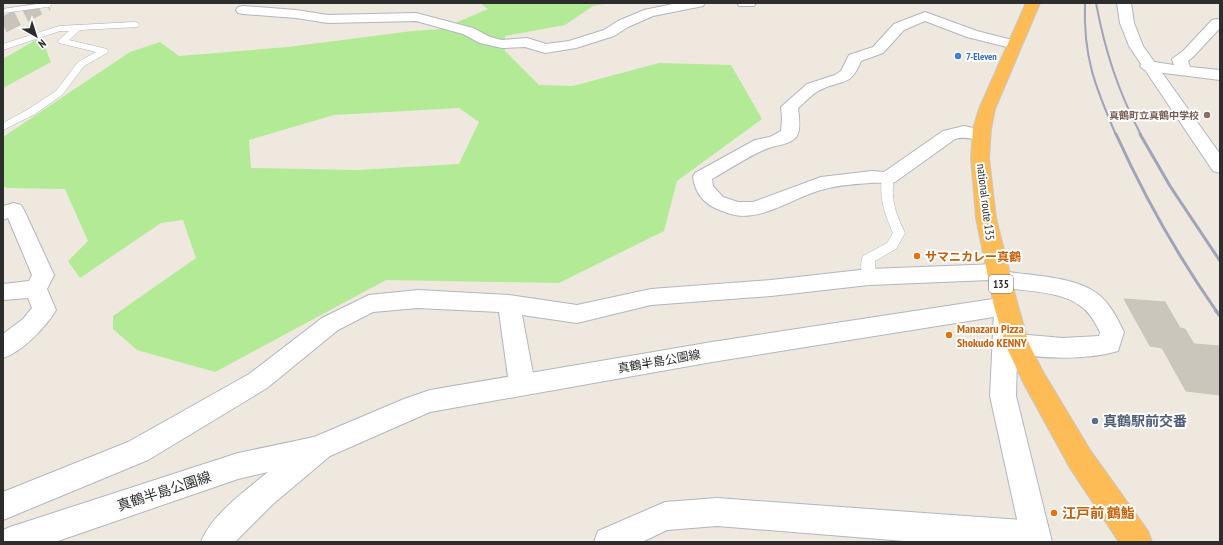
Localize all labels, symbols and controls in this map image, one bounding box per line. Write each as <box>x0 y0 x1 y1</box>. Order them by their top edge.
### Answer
north arrow <box>16 16 56 56</box>
text: N <box>36 36 49 51</box>
place label: 7-Eleven <box>966 50 997 63</box>
marker: 7-Eleven <box>953 51 963 61</box>
place label: 真鶴町立真鶴中学校 <box>1109 109 1199 122</box>
marker: 真鶴町立真鶴中学校 <box>1202 110 1212 120</box>
street label: national route 135 <box>974 163 998 241</box>
place label: サマニカレー真鶴 <box>925 249 1021 264</box>
marker: サマニカレー真鶴 <box>912 251 922 261</box>
road number: 135 <box>989 275 1013 293</box>
place label: Manazaru Pizza Shokudo KENNY <box>957 321 1027 350</box>
marker: Manazaru Pizza Shokudo KENNY <box>944 330 954 340</box>
street label: 真鶴半島公園線 <box>616 346 702 376</box>
place label: 真鶴駅前交番 <box>1103 412 1187 430</box>
marker: 真鶴駅前交番 <box>1090 416 1100 426</box>
street label: 真鶴半島公園線 <box>115 467 213 515</box>
place label: 江戸前 鶴鮨 <box>1062 504 1135 522</box>
marker: 江戸前 鶴鮨 <box>1049 508 1059 518</box>

